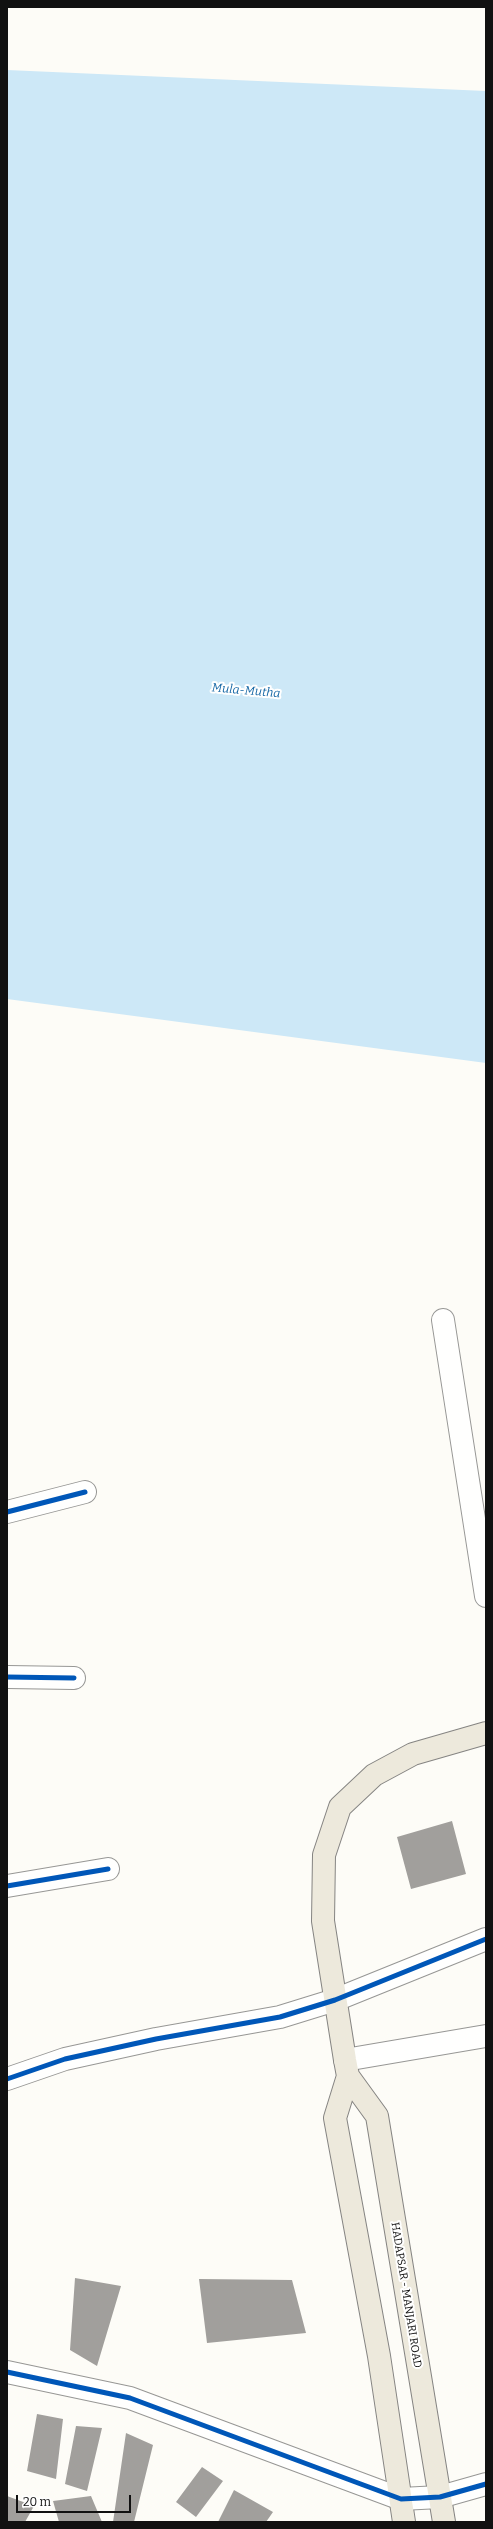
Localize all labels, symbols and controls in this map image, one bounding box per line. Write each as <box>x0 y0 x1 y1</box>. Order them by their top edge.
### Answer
water label: Mula-Mutha <box>211 681 281 701</box>
street label: HADAPSAR - MANJARI ROAD <box>388 2221 424 2369</box>
scale bar <box>18 2487 133 2513</box>
text: 20 m <box>23 2495 51 2509</box>

